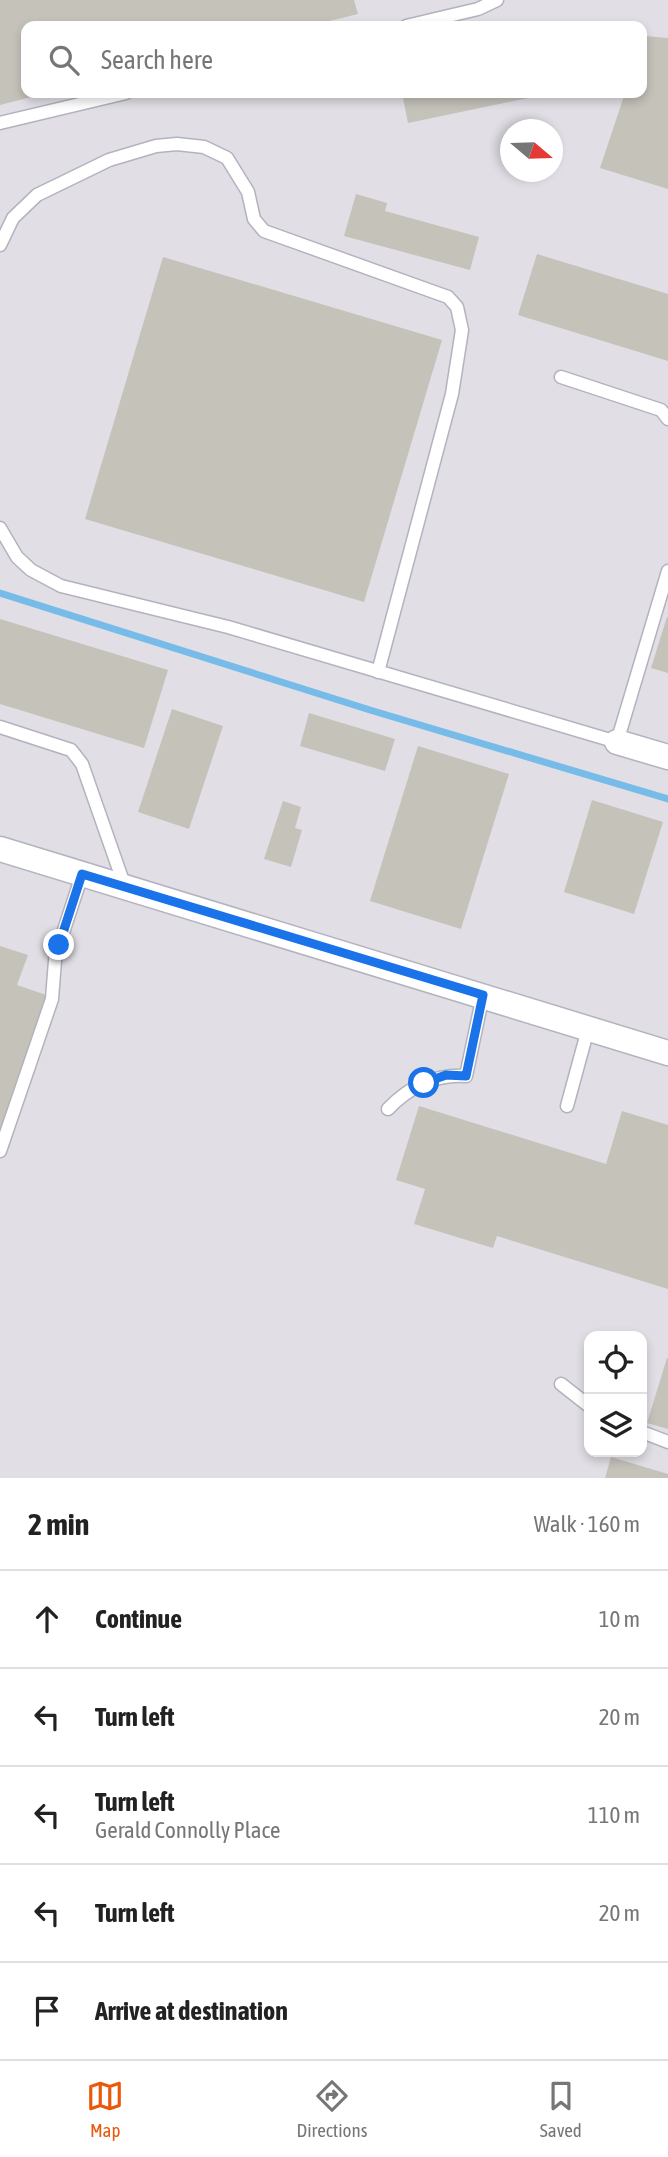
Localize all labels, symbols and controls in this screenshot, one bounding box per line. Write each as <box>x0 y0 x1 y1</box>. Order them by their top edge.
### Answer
search box <box>21 21 647 98</box>
icon: search <box>45 41 83 79</box>
text: Search here <box>101 45 213 75</box>
north arrow <box>500 119 563 182</box>
route end <box>43 929 74 960</box>
route start <box>408 1067 439 1098</box>
map controls <box>584 1331 647 1457</box>
button: locate <box>584 1331 647 1394</box>
button: layers <box>584 1394 647 1457</box>
text: 2 min <box>28 1507 89 1541</box>
text: Walk · 160 m <box>534 1511 640 1537</box>
icon: ahead <box>28 1600 66 1638</box>
text: Continue <box>95 1604 182 1634</box>
text: 10 m <box>599 1606 640 1632</box>
icon: left <box>28 1698 66 1736</box>
text: Turn left <box>95 1702 175 1732</box>
text: 20 m <box>599 1704 640 1730</box>
text: Turn left <box>95 1787 175 1817</box>
icon: left <box>28 1796 66 1834</box>
text: 110 m <box>588 1802 640 1828</box>
text: Gerald Connolly Place <box>95 1817 280 1843</box>
icon: left <box>28 1894 66 1932</box>
text: Turn left <box>95 1898 175 1928</box>
text: 20 m <box>599 1900 640 1926</box>
icon: arrive <box>28 1992 66 2030</box>
text: Arrive at destination <box>95 1996 288 2026</box>
tab: Map <box>86 2077 124 2141</box>
tab: Directions <box>297 2077 367 2141</box>
tab: Saved <box>540 2077 582 2141</box>

